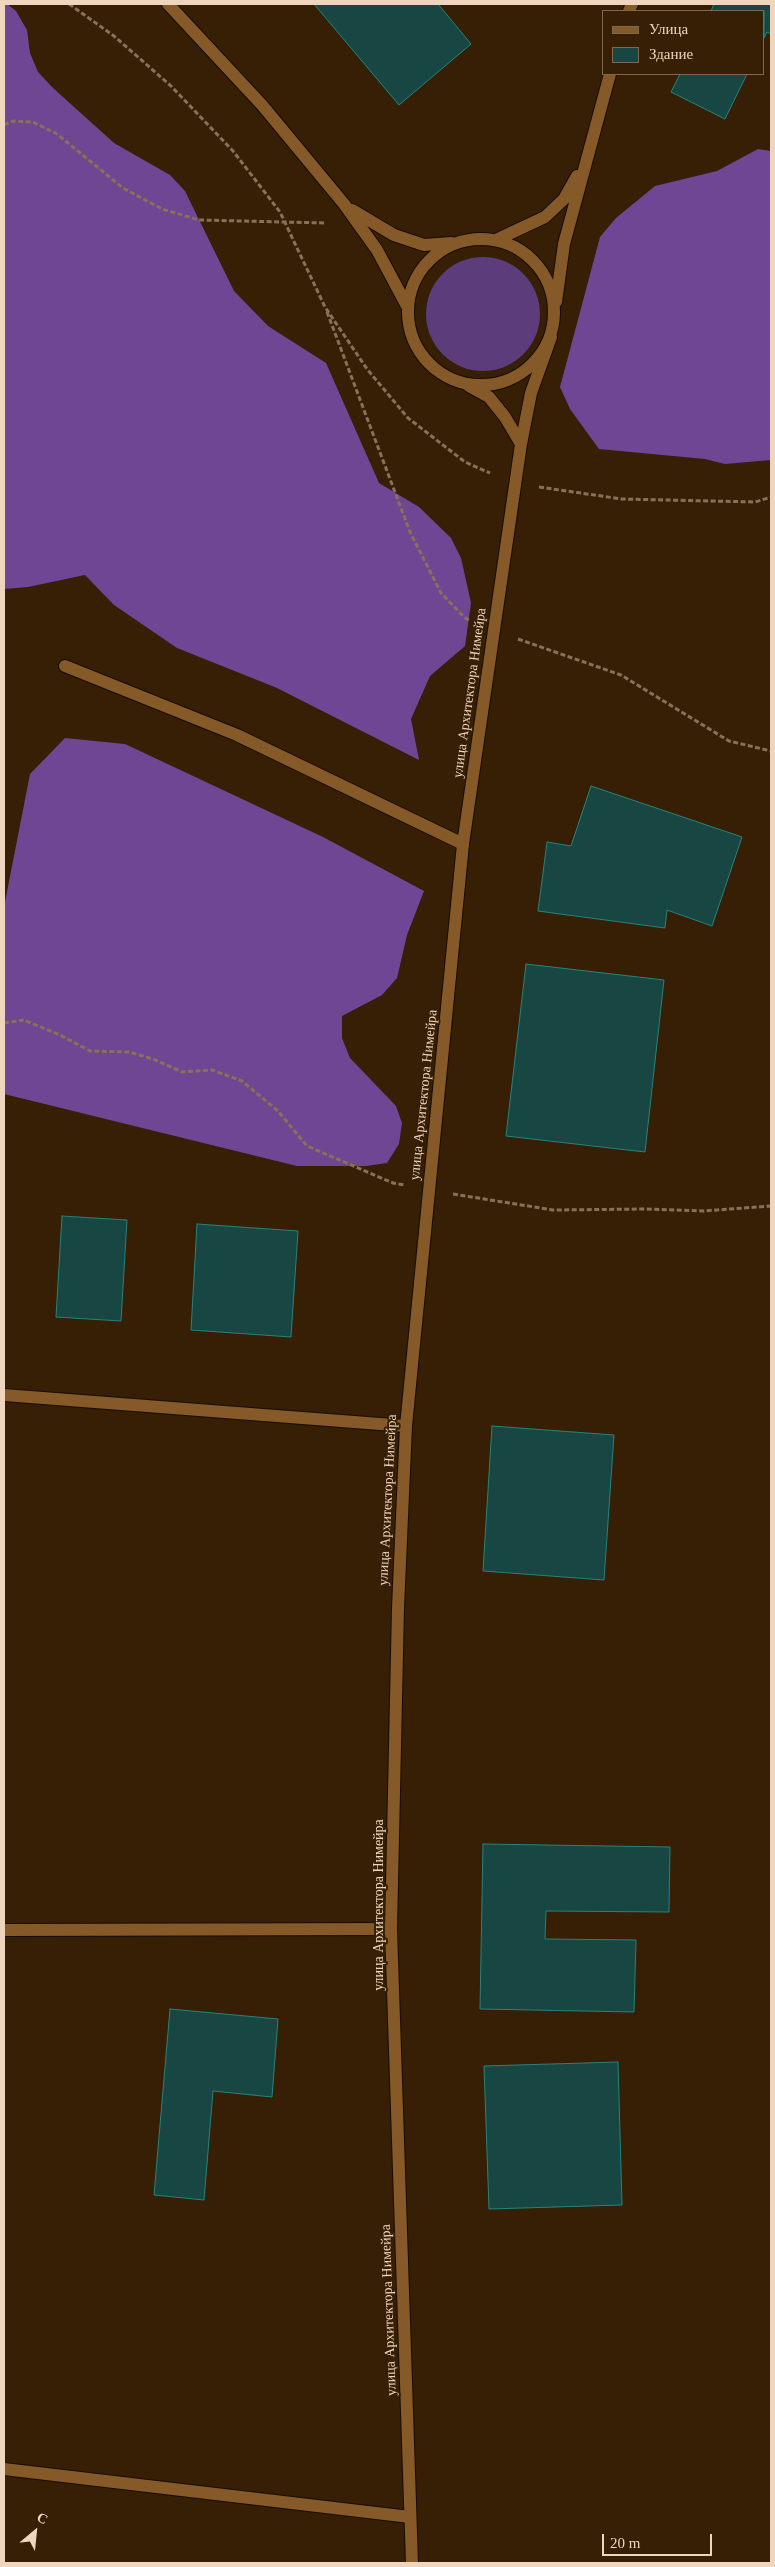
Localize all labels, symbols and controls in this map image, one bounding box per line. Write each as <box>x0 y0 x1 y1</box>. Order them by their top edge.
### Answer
legend <box>602 10 765 75</box>
text: Улица <box>649 21 688 37</box>
text: Здание <box>649 46 693 62</box>
street label: улица Архитектора Нимейра <box>450 607 490 779</box>
street label: улица Архитектора Нимейра <box>407 1009 441 1181</box>
street label: улица Архитектора Нимейра <box>375 1414 401 1586</box>
street label: улица Архитектора Нимейра <box>371 1819 387 1991</box>
street label: улица Архитектора Нимейра <box>378 2224 400 2396</box>
north arrow <box>10 2507 60 2557</box>
text: С <box>34 2509 50 2527</box>
scale bar <box>605 2524 715 2556</box>
text: 20 m <box>610 2535 640 2551</box>

